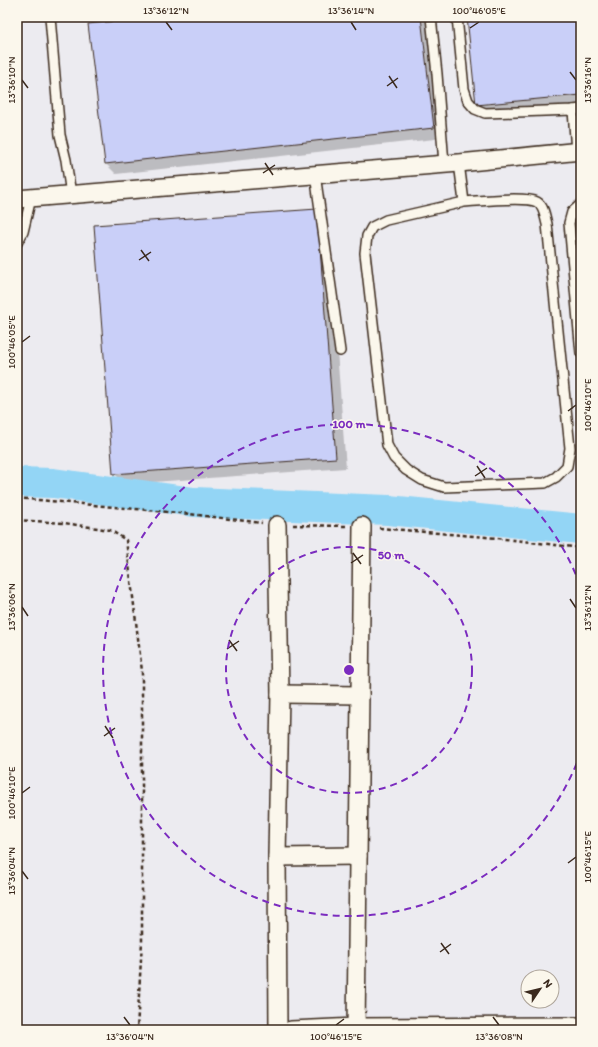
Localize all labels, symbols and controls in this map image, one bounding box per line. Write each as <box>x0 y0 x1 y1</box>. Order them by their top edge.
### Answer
text: 13°36'12"N <box>143 4 189 17</box>
text: 13°36'14"N <box>328 4 375 17</box>
text: 100°46'05"E <box>452 4 506 17</box>
text: 13°36'10"N <box>5 56 18 103</box>
text: 13°36'16"N <box>581 57 594 103</box>
text: 100°46'05"E <box>5 315 18 369</box>
text: 100°46'10"E <box>581 378 594 432</box>
text: 100 m <box>332 417 366 431</box>
text: 50 m <box>378 548 405 562</box>
text: 13°36'06"N <box>5 583 18 631</box>
text: 13°36'12"N <box>581 585 594 631</box>
centre of rings <box>342 663 356 677</box>
text: 100°46'10"E <box>5 766 18 820</box>
text: 100°46'15"E <box>581 830 594 883</box>
text: 13°36'04"N <box>5 847 18 895</box>
north arrow <box>520 969 560 1009</box>
text: N <box>540 977 555 990</box>
text: 13°36'04"N <box>106 1030 154 1043</box>
text: 100°46'15"E <box>310 1030 363 1043</box>
text: 13°36'08"N <box>475 1030 523 1043</box>

